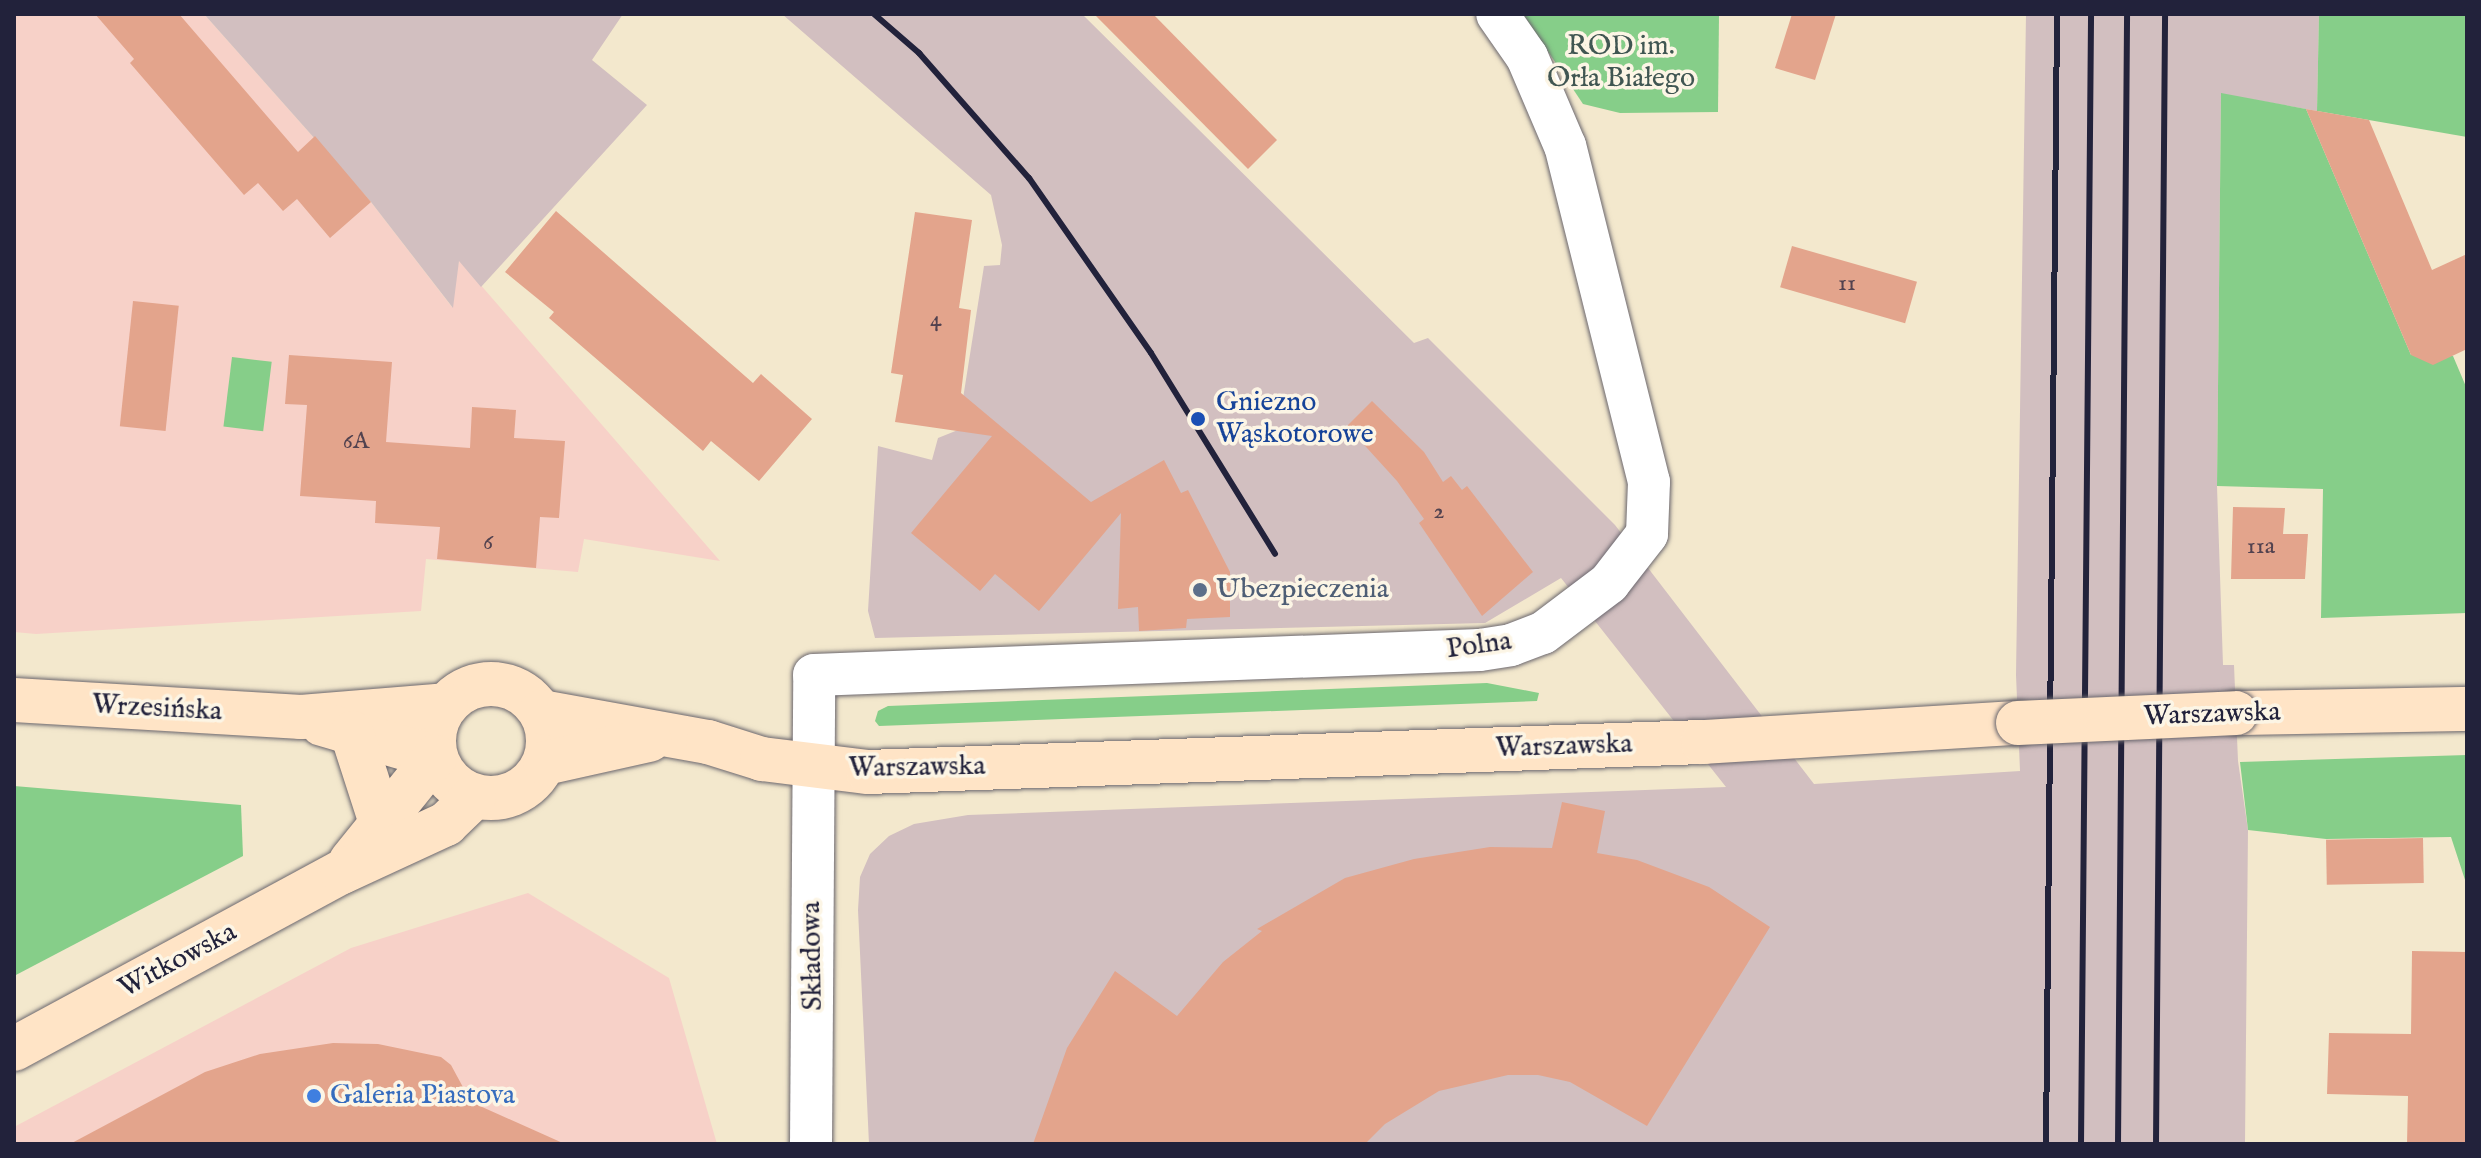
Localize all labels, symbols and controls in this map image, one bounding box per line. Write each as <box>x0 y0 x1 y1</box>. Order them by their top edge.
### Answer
park label: ROD im. Orła Białego <box>1547 30 1695 96</box>
house number: 11 <box>1838 270 1856 298</box>
house number: 4 <box>930 306 942 334</box>
place label: Gniezno Wąskotorowe <box>1216 386 1373 452</box>
marker: Gniezno Wąskotorowe <box>1187 408 1209 430</box>
house number: 6A <box>343 428 369 456</box>
house number: 2 <box>1433 498 1445 526</box>
house number: 6 <box>483 529 493 557</box>
house number: 11a <box>2247 533 2275 561</box>
place label: Ubezpieczenia <box>1216 573 1389 607</box>
marker: Ubezpieczenia <box>1191 581 1209 599</box>
street label: Polna <box>1444 625 1514 667</box>
street label: Wrzesińska <box>91 689 223 729</box>
street label: Warszawska <box>2143 696 2281 734</box>
street label: Warszawska <box>1495 728 1633 766</box>
street label: Warszawska <box>848 750 986 786</box>
street label: Składowa <box>795 901 831 1011</box>
street label: Witkowska <box>113 916 243 1006</box>
place label: Galeria Piastova <box>330 1079 515 1113</box>
marker: Galeria Piastova <box>305 1087 323 1105</box>

